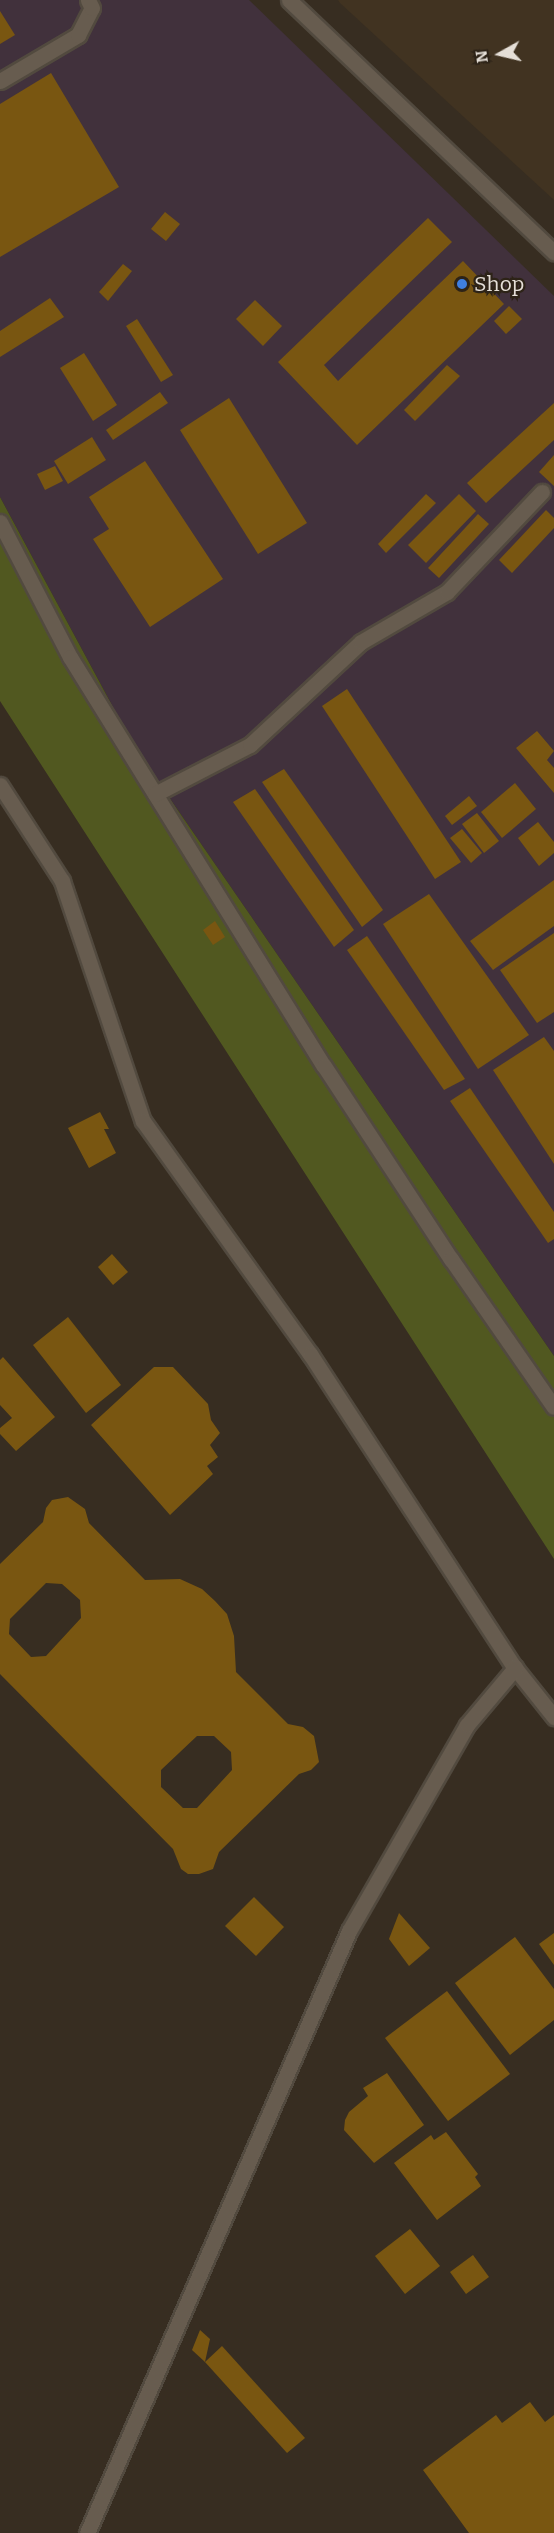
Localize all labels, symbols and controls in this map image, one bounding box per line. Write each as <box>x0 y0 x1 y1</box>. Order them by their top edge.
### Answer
north arrow <box>470 24 530 84</box>
text: N <box>471 49 492 64</box>
place label: Shop <box>474 271 524 297</box>
marker: Shop <box>455 277 469 291</box>

